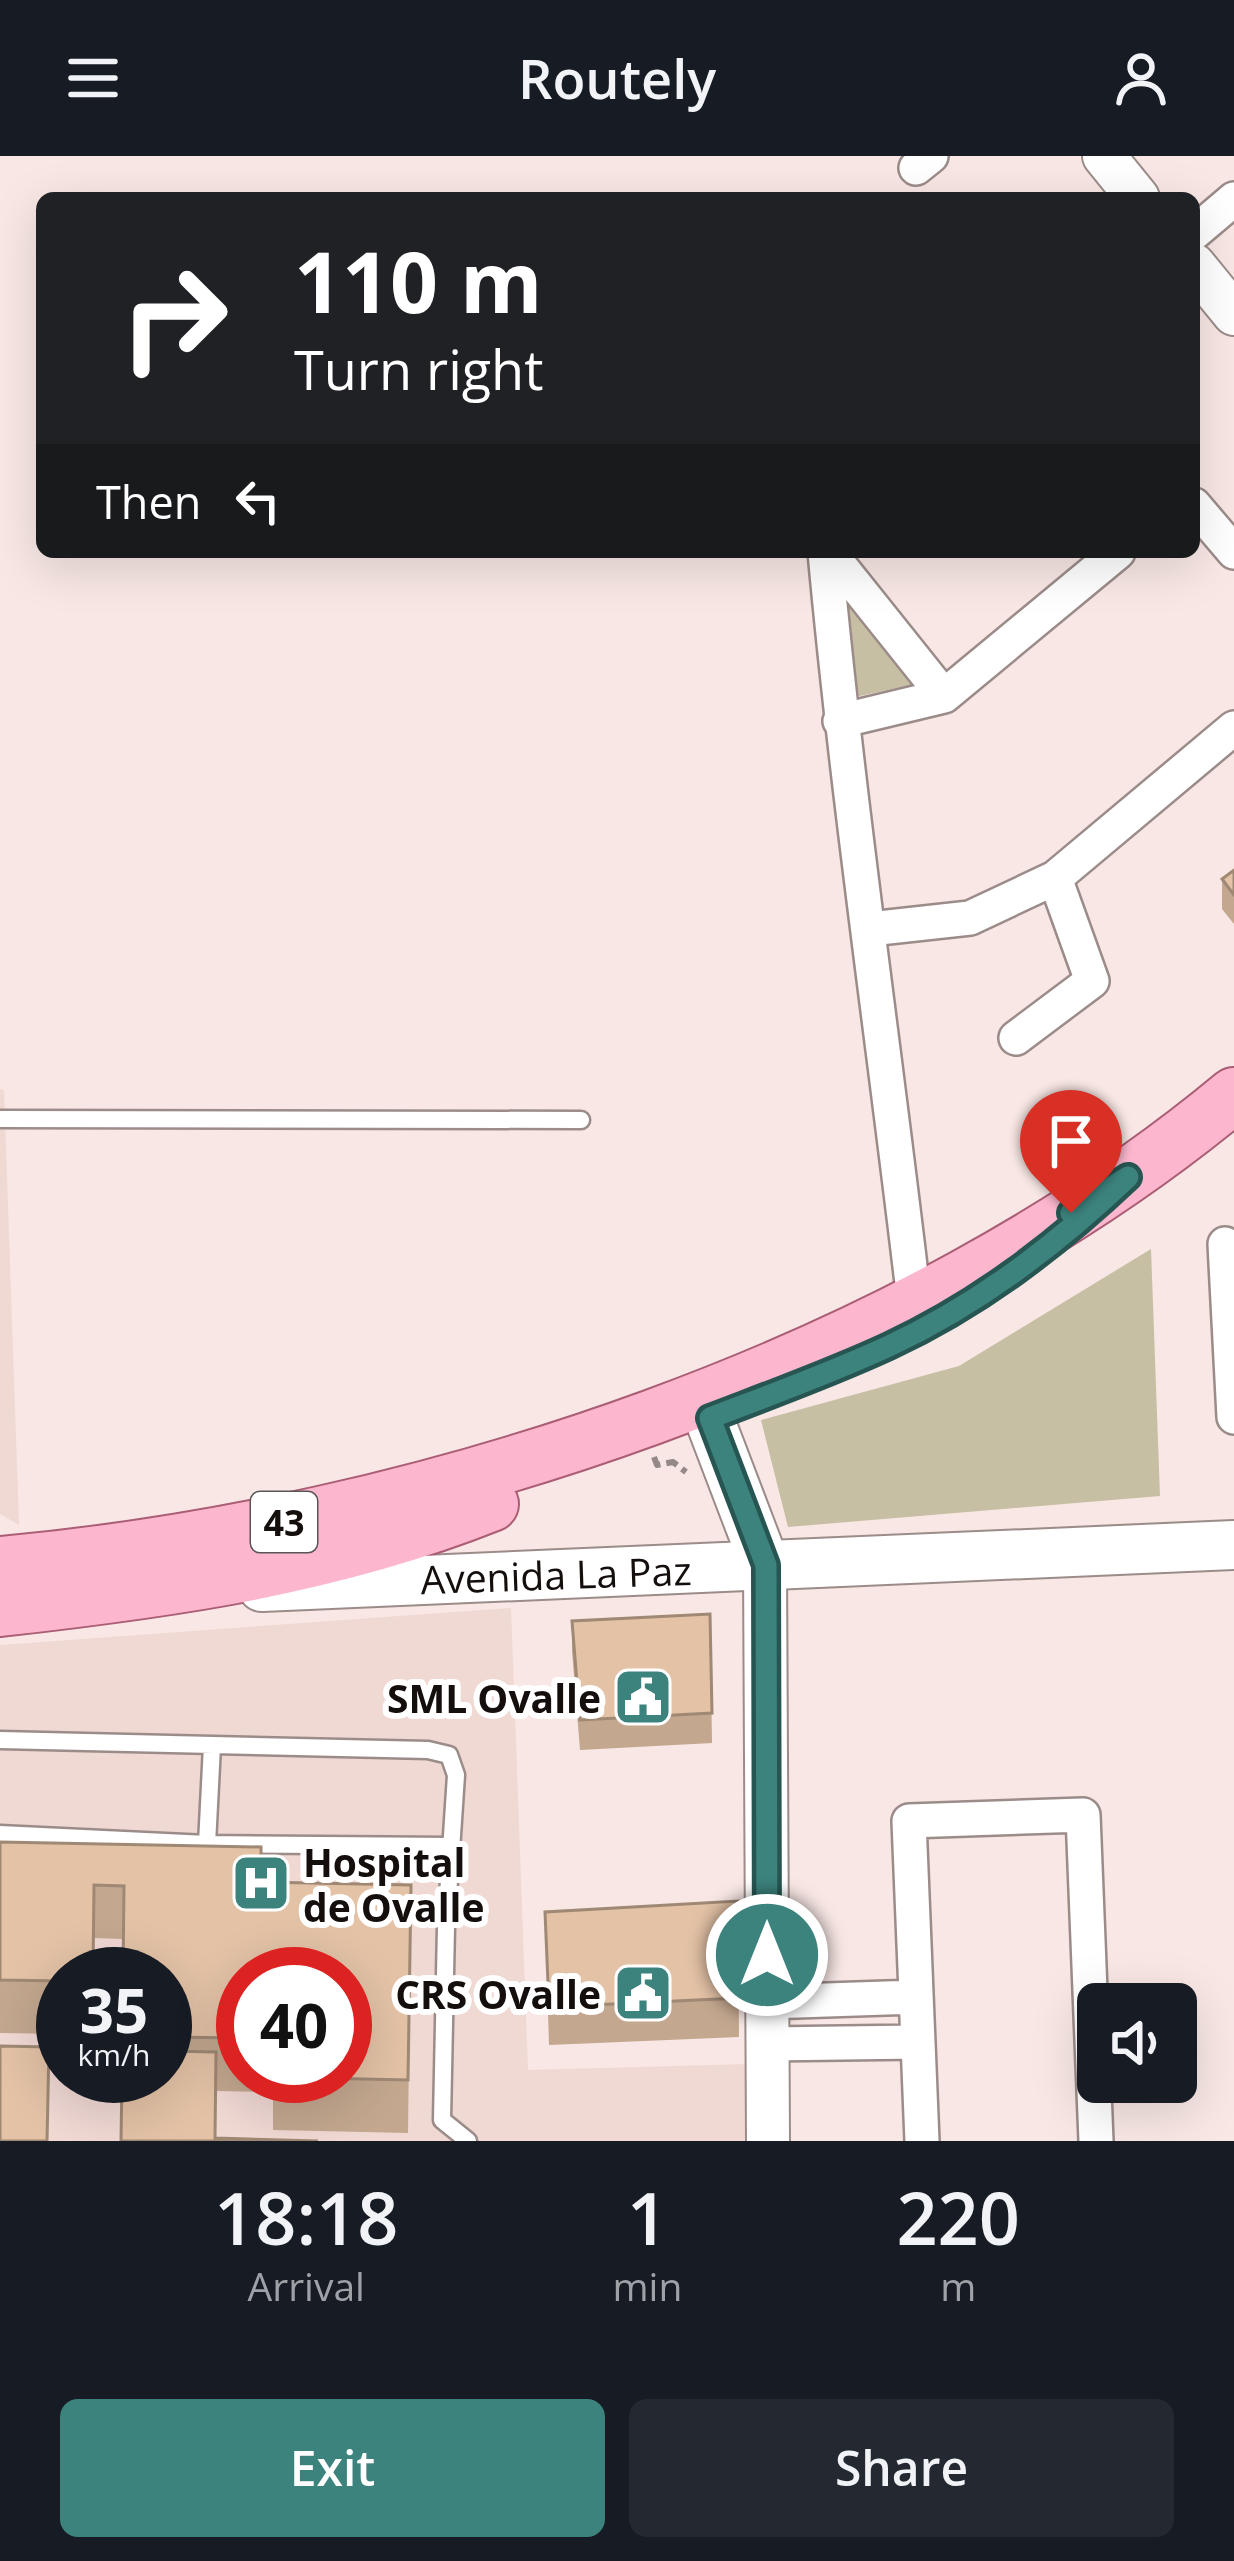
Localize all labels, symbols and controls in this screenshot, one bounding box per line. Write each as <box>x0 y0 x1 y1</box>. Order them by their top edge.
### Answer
text: Routely <box>518 41 716 115</box>
icon: menu <box>60 45 126 111</box>
icon: person <box>1108 45 1174 111</box>
text: 110 m <box>294 223 542 338</box>
icon: right <box>96 240 252 396</box>
text: Turn right <box>294 332 543 406</box>
icon: left <box>225 468 291 534</box>
text: Then <box>96 471 201 532</box>
pin <box>1020 1090 1122 1213</box>
icon: arrive <box>1038 1108 1104 1174</box>
road number: 43 <box>251 1492 317 1552</box>
street label: Avenida La Paz <box>420 1543 692 1605</box>
public building icon: SML Ovalle <box>612 1666 674 1728</box>
place label: SML Ovalle <box>387 1671 601 1724</box>
place label: Hospital de Ovalle <box>303 1835 484 1933</box>
hospital icon: Hospital de Ovalle <box>230 1852 292 1914</box>
position arrow <box>704 1892 830 2018</box>
speed limit sign: 40 <box>216 1947 372 2103</box>
public building icon: CRS Ovalle <box>612 1962 674 2024</box>
place label: CRS Ovalle <box>395 1967 601 2020</box>
text: 35 <box>80 1969 148 2051</box>
map controls <box>1077 1983 1197 2103</box>
button: sound <box>1077 1983 1197 2103</box>
text: km/h <box>78 2034 150 2075</box>
text: 18:18 <box>214 2168 398 2266</box>
text: 1 <box>627 2168 668 2266</box>
text: 220 <box>896 2168 1020 2266</box>
text: Arrival <box>248 2259 365 2312</box>
text: min <box>613 2259 682 2312</box>
text: m <box>940 2259 976 2312</box>
button: Exit <box>60 2399 605 2537</box>
button: Share <box>629 2399 1174 2537</box>

